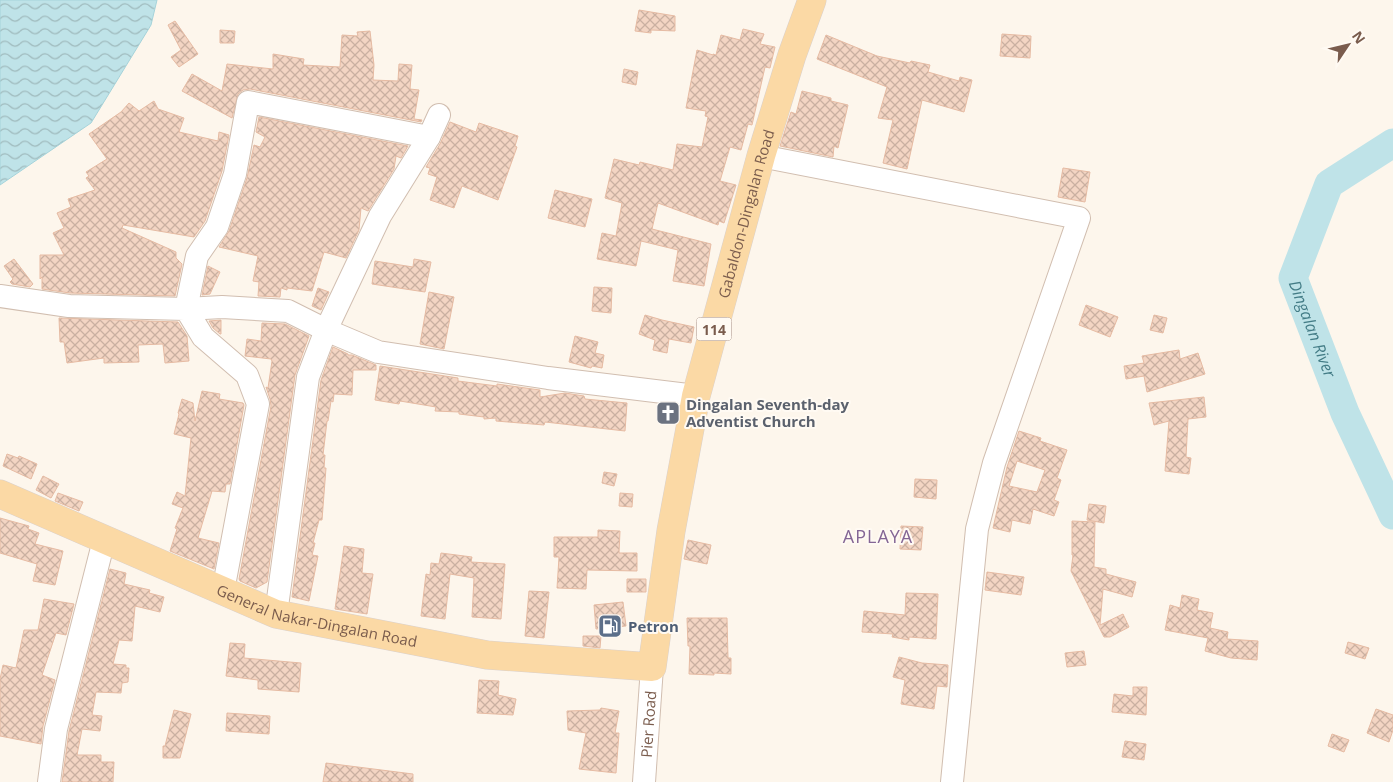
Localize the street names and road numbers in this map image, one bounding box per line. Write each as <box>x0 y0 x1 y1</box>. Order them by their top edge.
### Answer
street label: Gabaldon-Dingalan Road <box>713 127 779 300</box>
road number: 114 <box>696 318 732 340</box>
street label: General Nakar-Dingalan Road <box>214 579 419 651</box>
street label: Pier Road <box>636 690 660 758</box>

